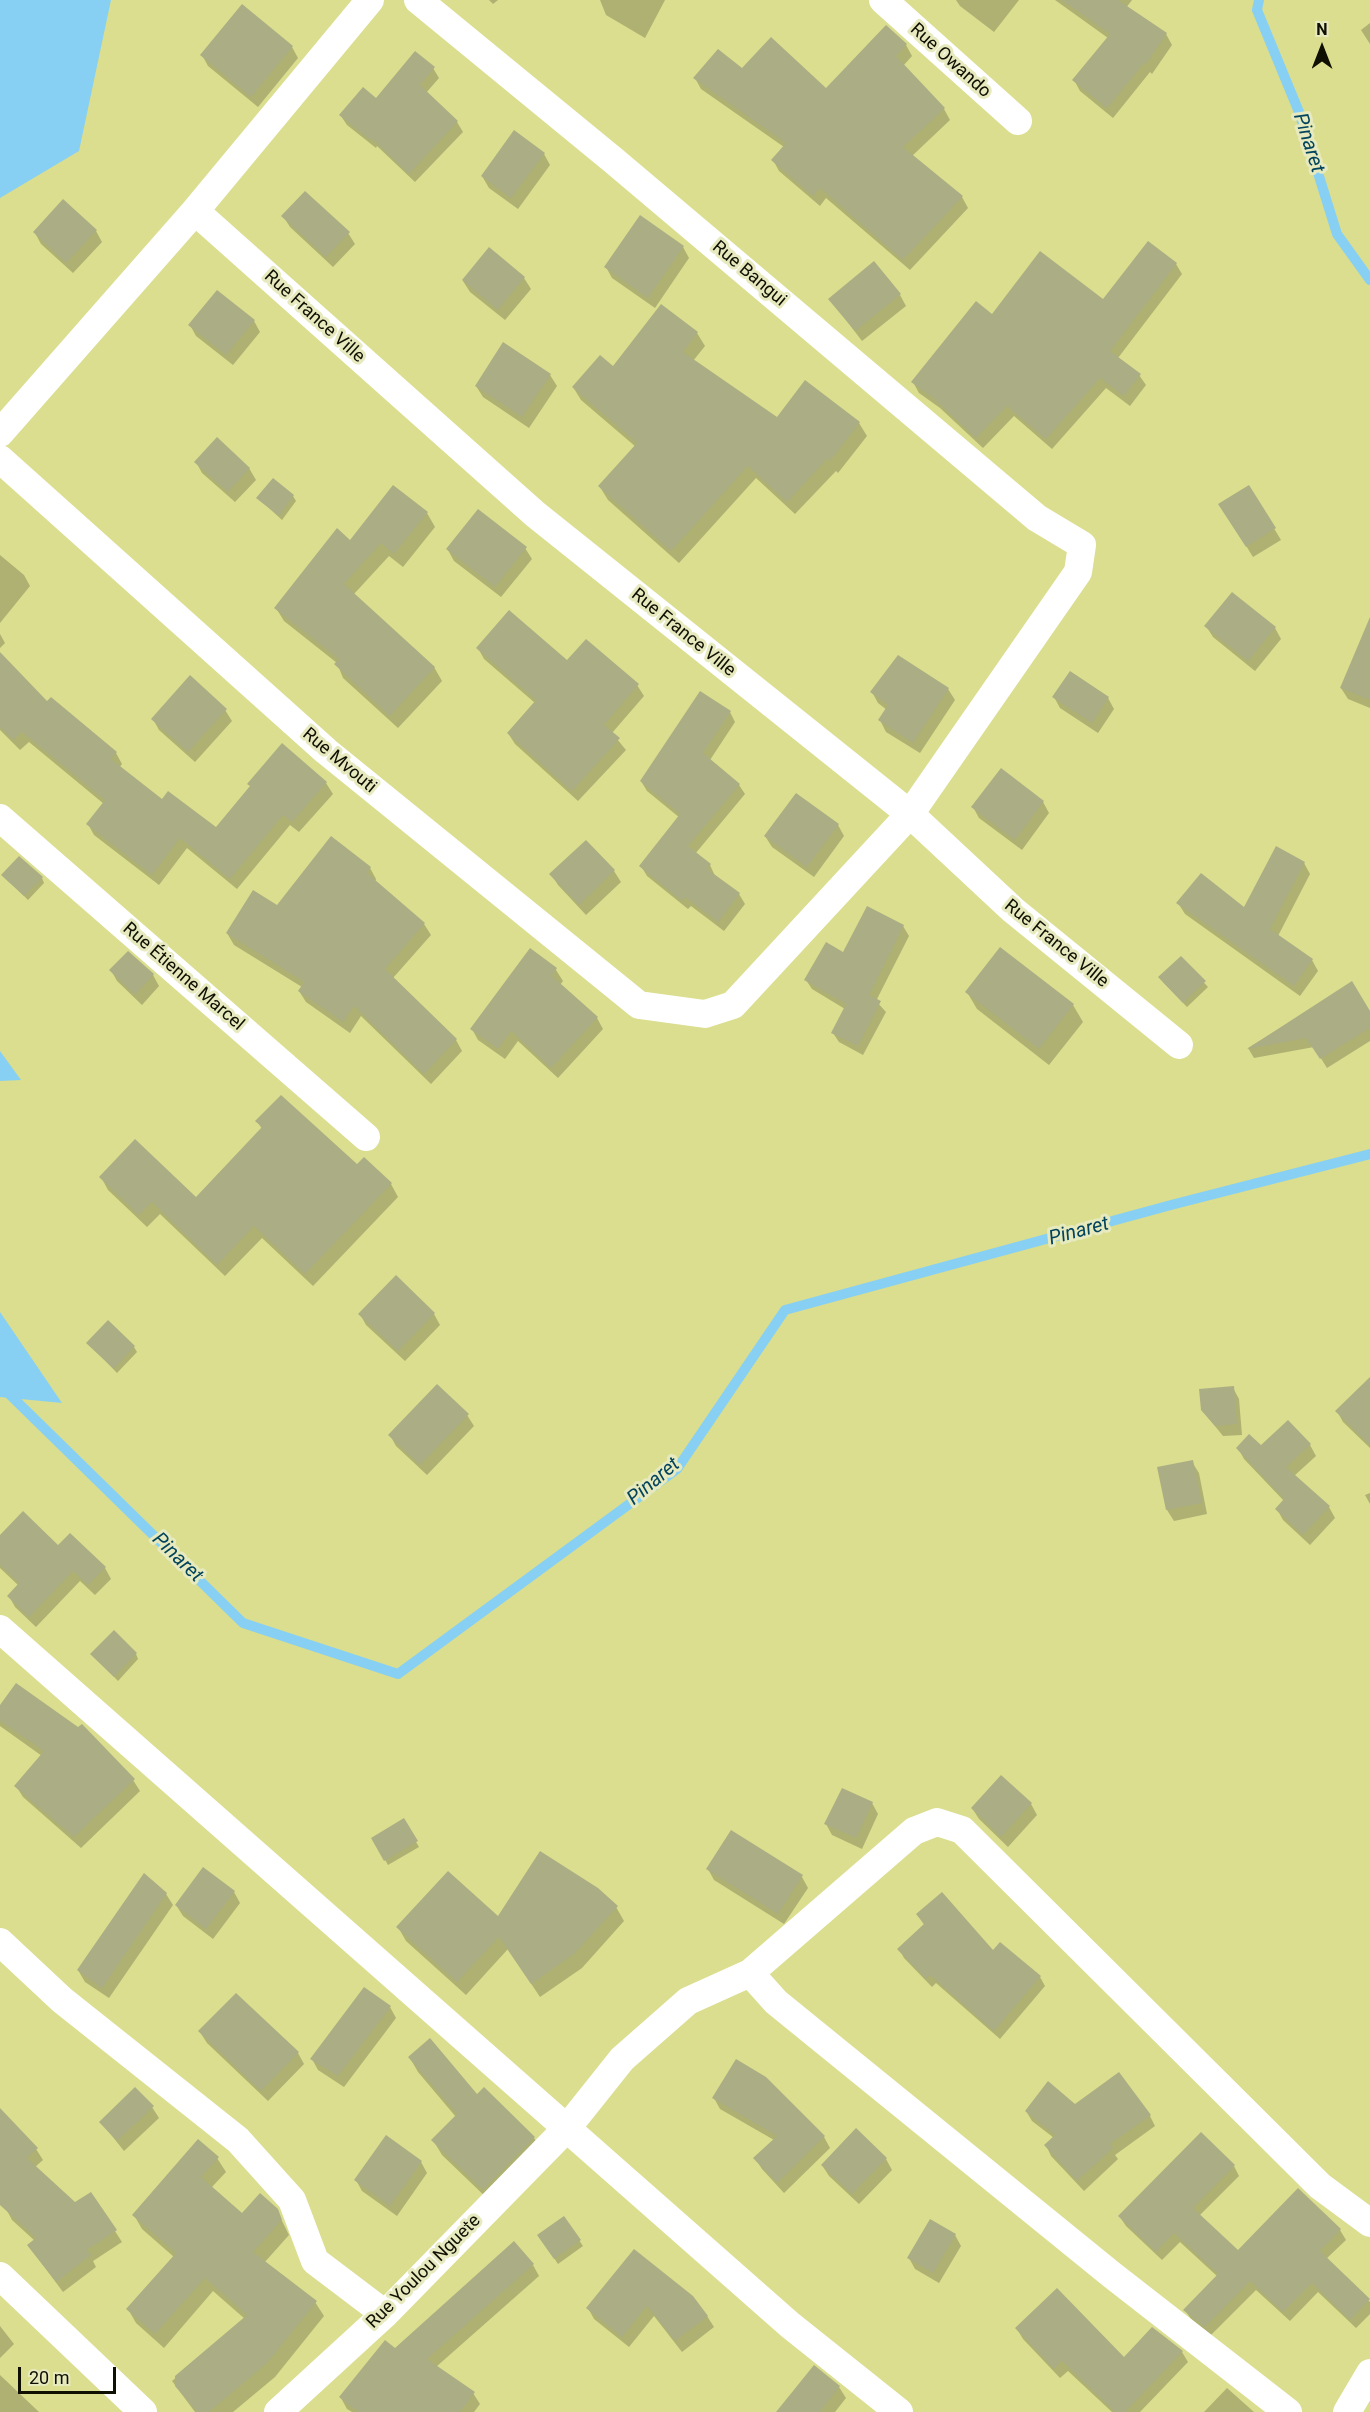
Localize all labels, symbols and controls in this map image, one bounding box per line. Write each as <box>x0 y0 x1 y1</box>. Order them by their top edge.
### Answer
north arrow <box>1292 18 1352 78</box>
street label: Rue Owando <box>905 19 995 103</box>
text: N <box>1316 20 1328 39</box>
water label: Pinaret <box>1287 110 1329 176</box>
street label: Rue Bangui <box>707 237 791 311</box>
street label: Rue France Ville <box>259 266 369 368</box>
street label: Rue France Ville <box>627 584 739 682</box>
street label: Rue Mvouti <box>298 724 380 798</box>
street label: Rue France Ville <box>1000 895 1112 993</box>
street label: Rue Étienne Marcel <box>118 918 248 1036</box>
water label: Pinaret <box>1046 1212 1112 1252</box>
water label: Pinaret <box>623 1453 685 1511</box>
water label: Pinaret <box>147 1528 207 1588</box>
street label: Rue Youlou Nguete <box>363 2211 485 2333</box>
scale bar <box>21 2355 118 2393</box>
text: 20 m <box>29 2367 69 2388</box>

